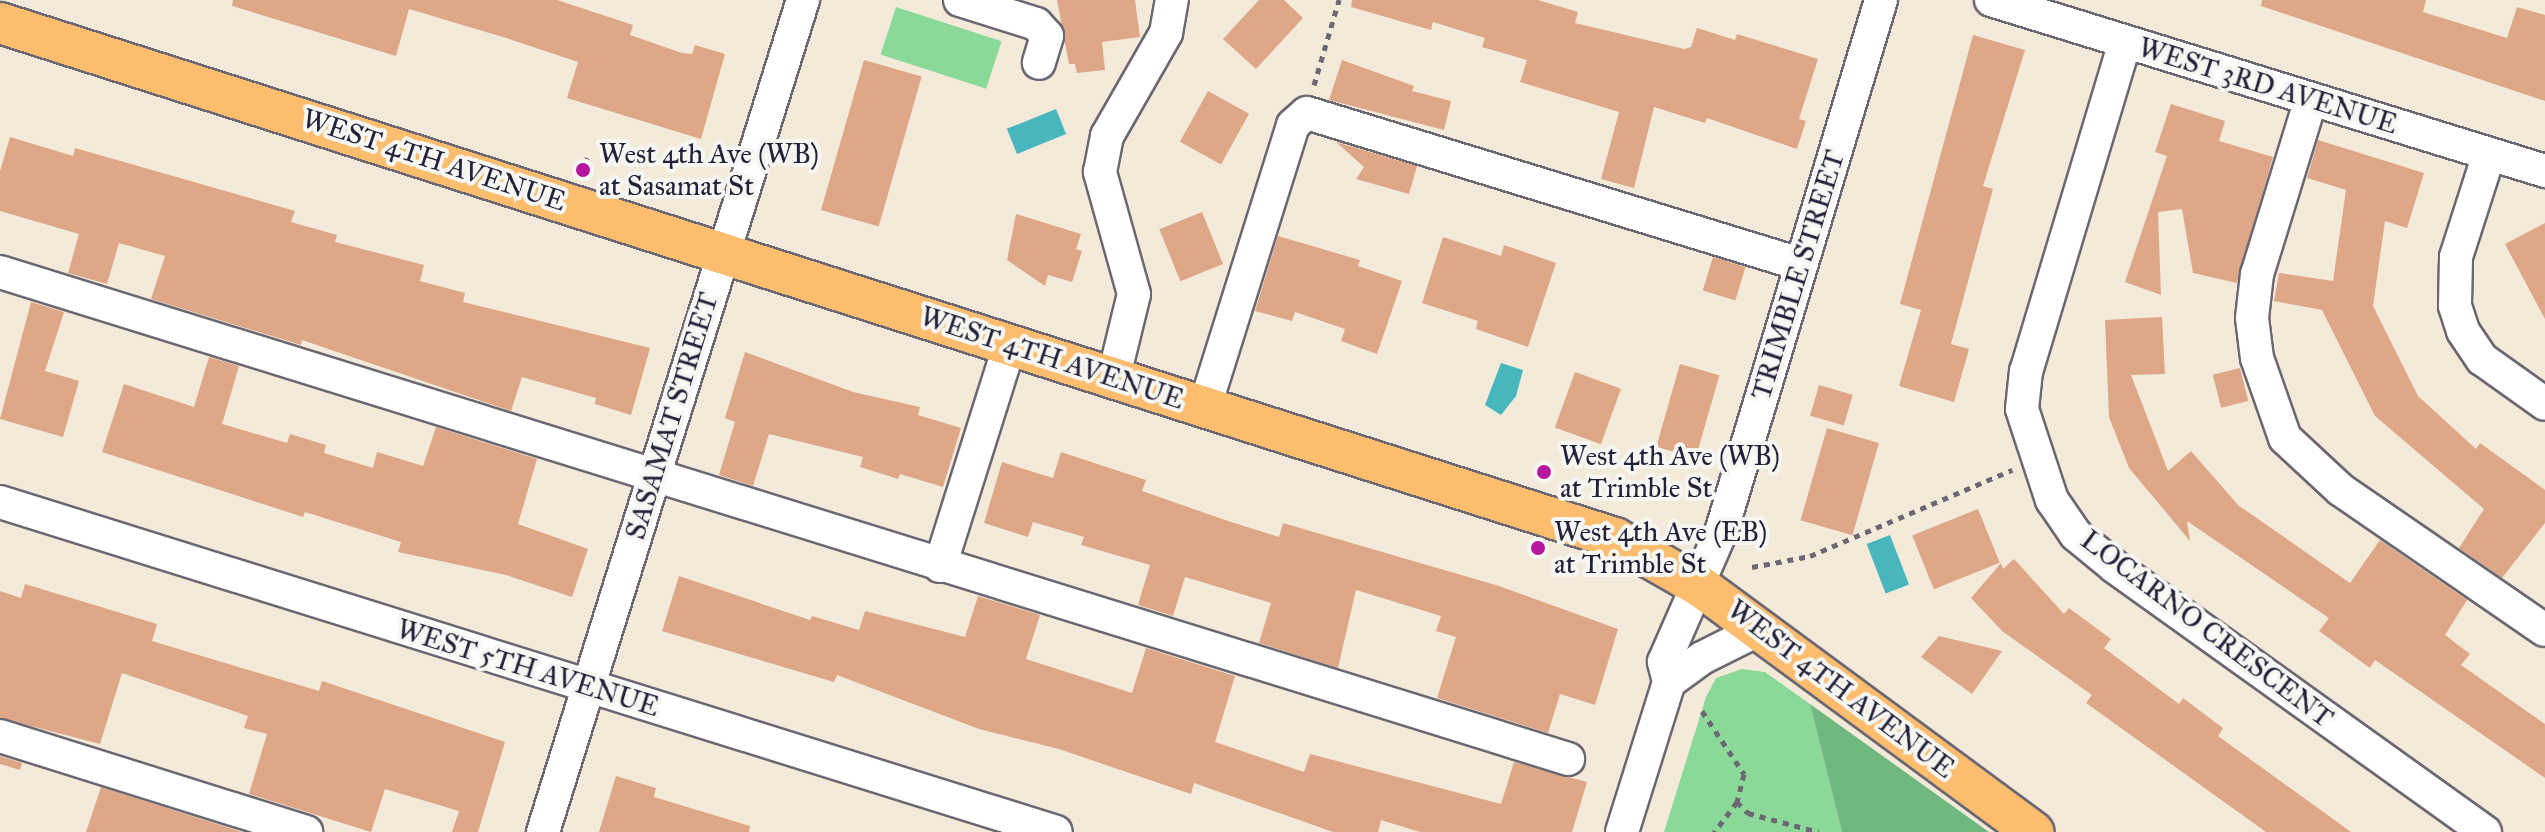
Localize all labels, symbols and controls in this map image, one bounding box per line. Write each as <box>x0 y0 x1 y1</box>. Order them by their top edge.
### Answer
street label: WEST 3RD AVENUE <box>2134 31 2402 141</box>
street label: WEST 4TH AVENUE <box>298 102 570 218</box>
place label: West 4th Ave (WB) at Sasamat St <box>599 137 819 203</box>
street label: TRIMBLE STREET <box>1744 146 1852 404</box>
marker: West 4th Ave (WB) at Sasamat St <box>574 161 592 179</box>
street label: SASAMAT STREET <box>618 288 726 544</box>
street label: WEST 4TH AVENUE <box>916 300 1188 416</box>
place label: West 4th Ave (WB) at Trimble St <box>1560 439 1780 505</box>
marker: West 4th Ave (WB) at Trimble St <box>1535 463 1553 481</box>
place label: West 4th Ave (EB) at Trimble St <box>1554 515 1767 581</box>
street label: LOCARNO CRESCENT <box>2074 523 2340 735</box>
marker: West 4th Ave (EB) at Trimble St <box>1529 539 1547 557</box>
street label: WEST 4TH AVENUE <box>1721 593 1961 785</box>
street label: WEST 5TH AVENUE <box>393 612 663 724</box>

